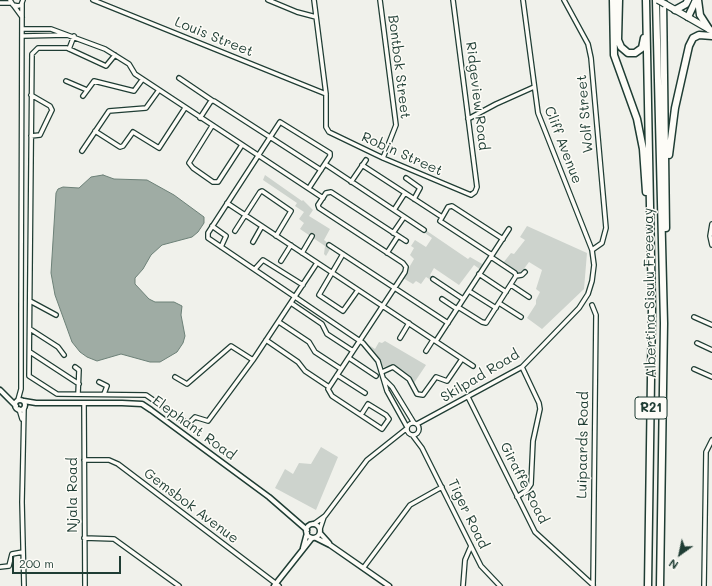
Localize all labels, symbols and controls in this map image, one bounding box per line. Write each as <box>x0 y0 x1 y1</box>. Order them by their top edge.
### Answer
street label: Louis Street <box>172 14 256 60</box>
street label: Bontbok Street <box>384 14 414 120</box>
street label: Ridgeview Road <box>462 41 492 151</box>
street label: Wolf Street <box>573 74 597 154</box>
street label: Cliff Avenue <box>541 104 585 186</box>
street label: Robin Street <box>359 129 445 179</box>
street label: Albertina Sisulu Freeway <box>640 208 660 378</box>
street label: Skilpad Road <box>438 346 522 406</box>
street label: Luipaards Road <box>574 391 592 499</box>
street label: Elephant Road <box>149 392 239 464</box>
road number: R21 <box>635 397 667 419</box>
street label: Giraffe Road <box>496 439 552 527</box>
street label: Njala Road <box>65 457 81 533</box>
street label: Gemsbok Avenue <box>140 465 242 547</box>
street label: Tiger Road <box>444 477 492 551</box>
north arrow <box>660 534 700 574</box>
scale bar <box>14 548 123 574</box>
text: 200 m <box>19 555 54 571</box>
text: N <box>666 556 681 573</box>

